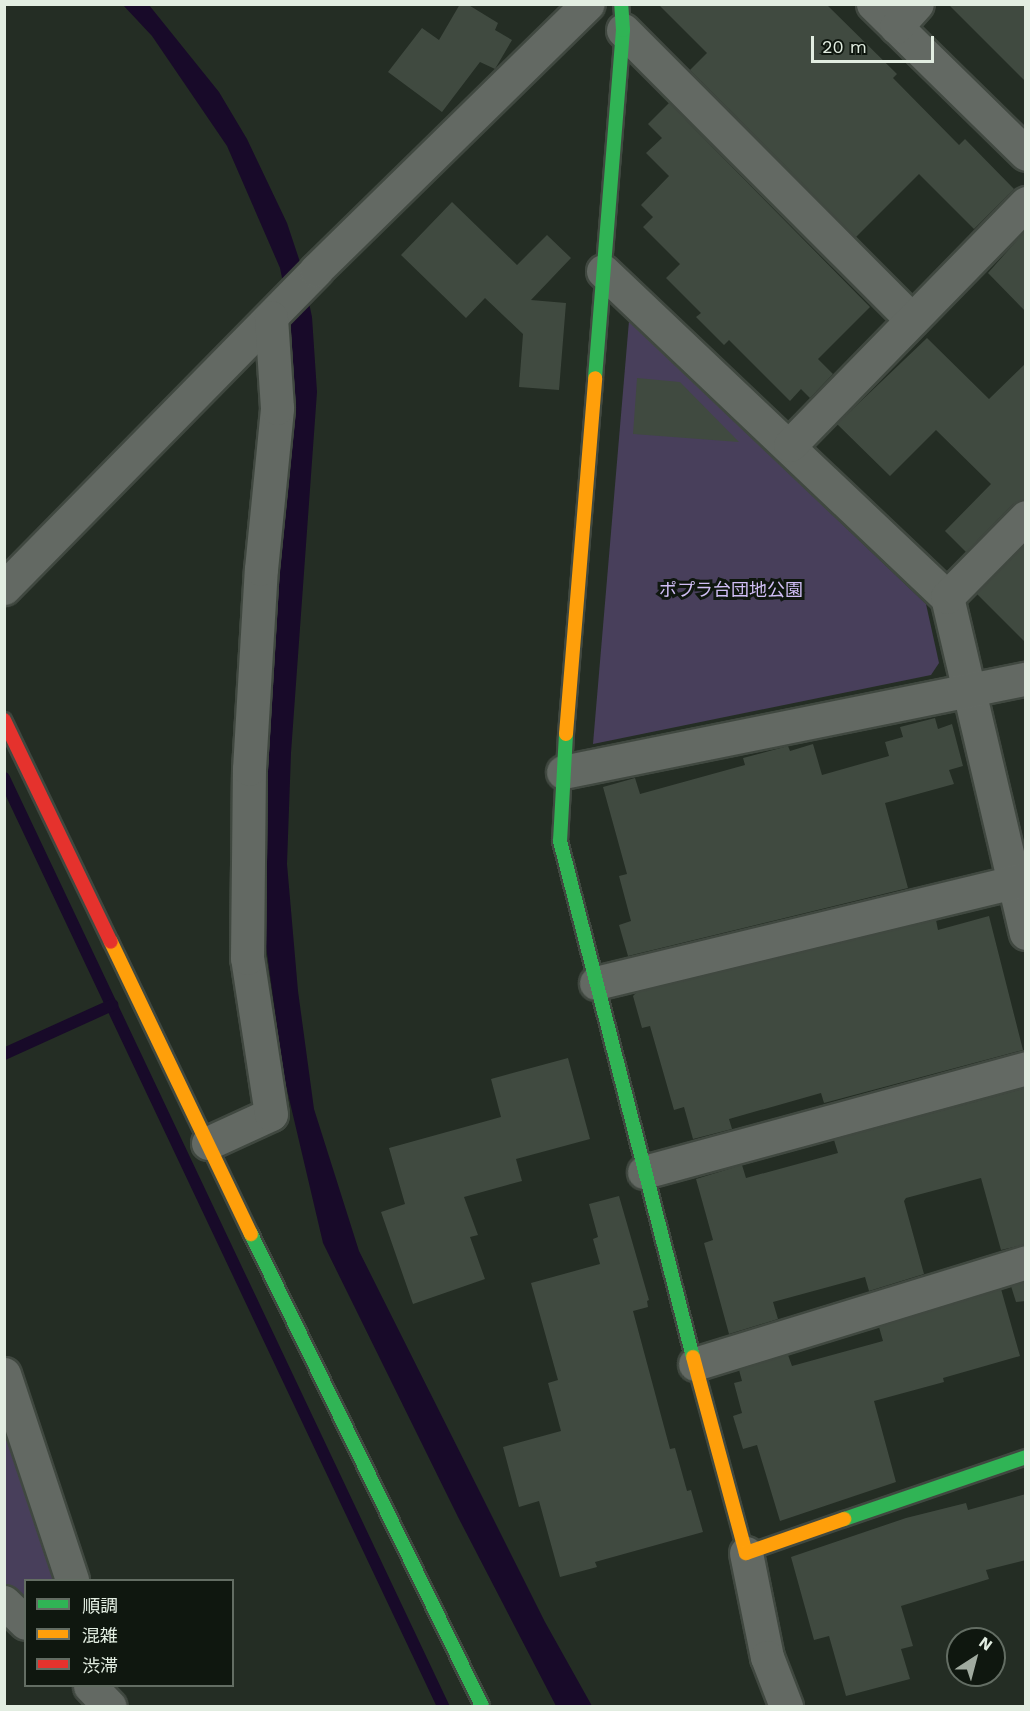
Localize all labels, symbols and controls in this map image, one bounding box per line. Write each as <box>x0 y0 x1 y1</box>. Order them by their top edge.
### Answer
scale bar <box>814 24 937 62</box>
text: 20 m <box>822 36 867 57</box>
park label: ポプラ台団地公園 <box>659 579 803 601</box>
legend <box>24 1579 234 1687</box>
text: 順調 <box>82 1595 118 1616</box>
text: 混雑 <box>82 1625 118 1646</box>
north arrow <box>946 1627 1006 1687</box>
text: N <box>975 1632 996 1655</box>
text: 渋滞 <box>82 1655 118 1676</box>

